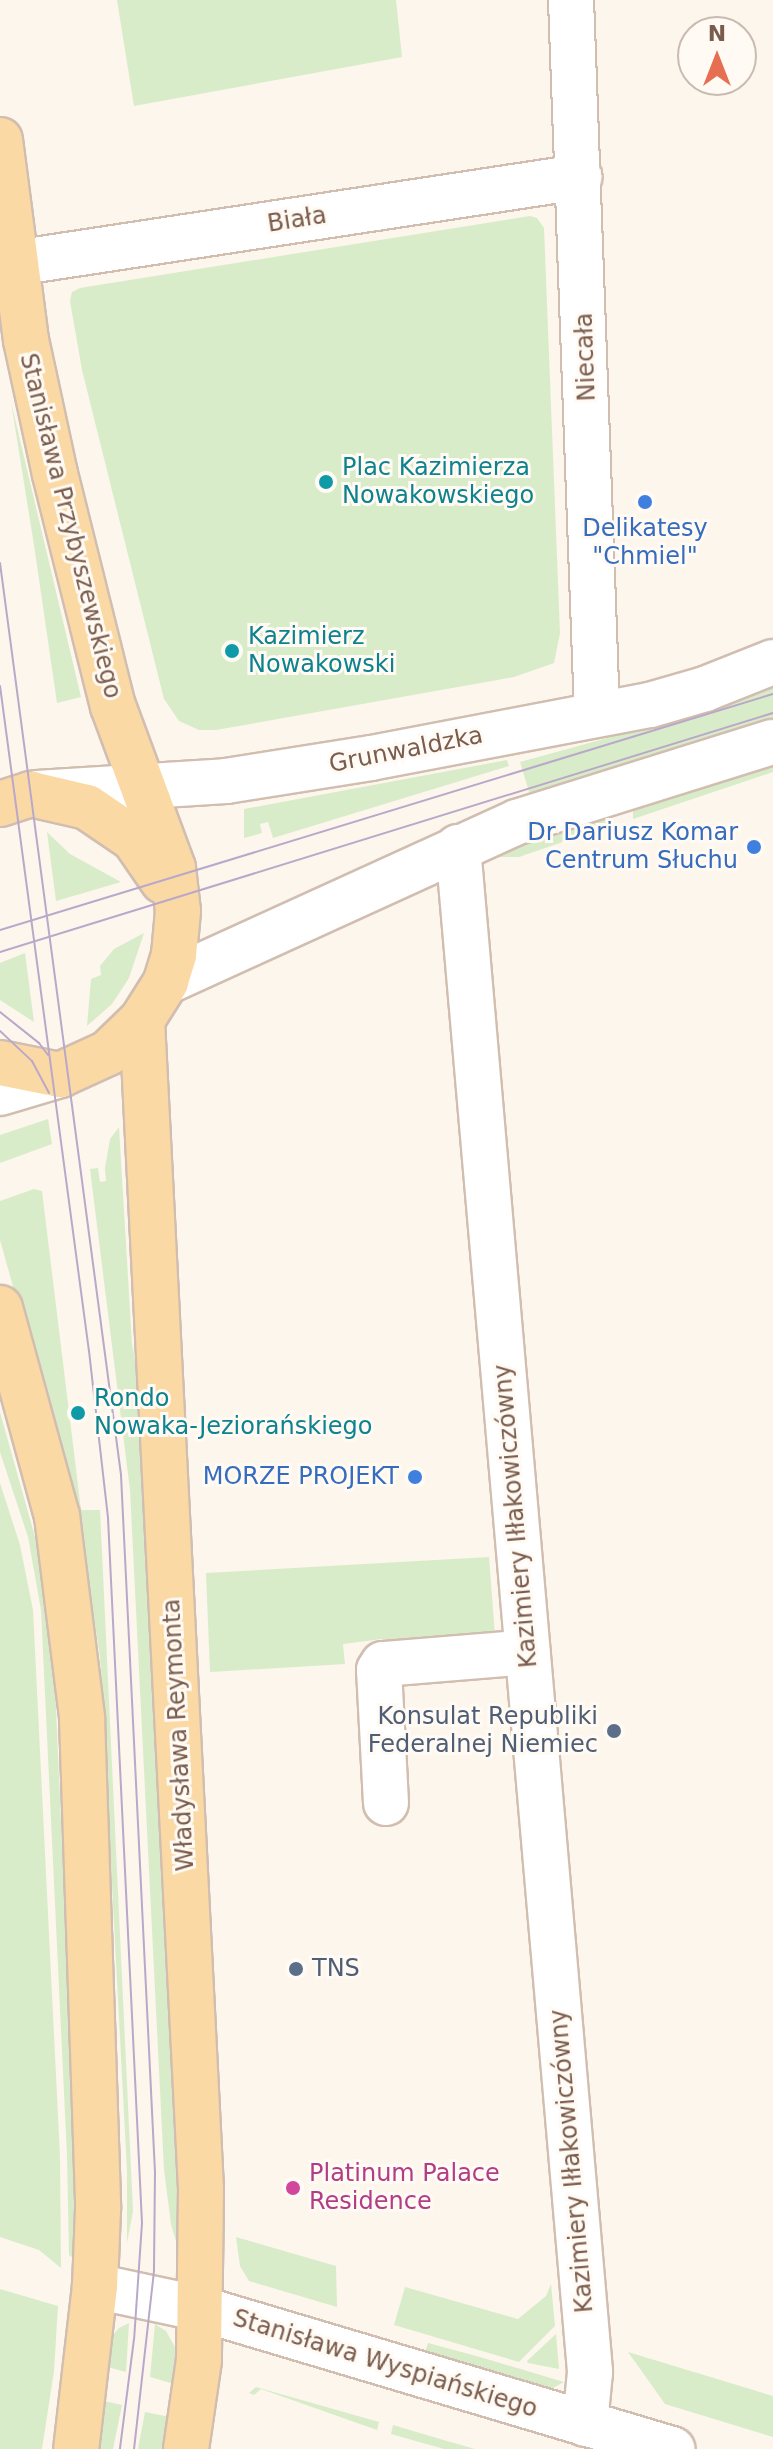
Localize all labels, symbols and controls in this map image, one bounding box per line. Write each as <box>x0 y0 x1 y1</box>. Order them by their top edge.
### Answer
north arrow <box>677 16 757 96</box>
text: N <box>708 21 726 46</box>
street label: Biała <box>265 201 329 239</box>
street label: Niecała <box>570 312 602 402</box>
street label: Stanisława Przybyszewskiego <box>13 350 127 702</box>
place label: Plac Kazimierza Nowakowskiego <box>342 454 534 510</box>
marker: Plac Kazimierza Nowakowskiego <box>317 473 335 491</box>
marker: Delikatesy "Chmiel" <box>636 493 654 511</box>
place label: Delikatesy "Chmiel" <box>582 515 708 571</box>
place label: Kazimierz Nowakowski <box>248 623 395 679</box>
marker: Kazimierz Nowakowski <box>223 642 241 660</box>
street label: Grunwaldzka <box>327 721 485 779</box>
place label: Dr Dariusz Komar Centrum Słuchu <box>527 819 738 875</box>
marker: Dr Dariusz Komar Centrum Słuchu <box>745 838 763 856</box>
street label: Kazimiery Iłłakowiczówny <box>488 1363 544 1669</box>
place label: Rondo Nowaka-Jeziorańskiego <box>94 1385 372 1441</box>
marker: Rondo Nowaka-Jeziorańskiego <box>69 1404 87 1422</box>
place label: MORZE PROJEKT <box>203 1463 399 1491</box>
marker: MORZE PROJEKT <box>406 1468 424 1486</box>
street label: Władysława Reymonta <box>157 1598 201 1872</box>
place label: Konsulat Republiki Federalnej Niemiec <box>368 1703 598 1759</box>
marker: Konsulat Republiki Federalnej Niemiec <box>605 1722 623 1740</box>
place label: TNS <box>312 1955 360 1983</box>
marker: TNS <box>287 1960 305 1978</box>
street label: Kazimiery Iłłakowiczówny <box>544 2008 600 2314</box>
place label: Platinum Palace Residence <box>309 2160 500 2216</box>
marker: Platinum Palace Residence <box>284 2179 302 2197</box>
street label: Stanisława Wyspiańskiego <box>229 2304 541 2424</box>

